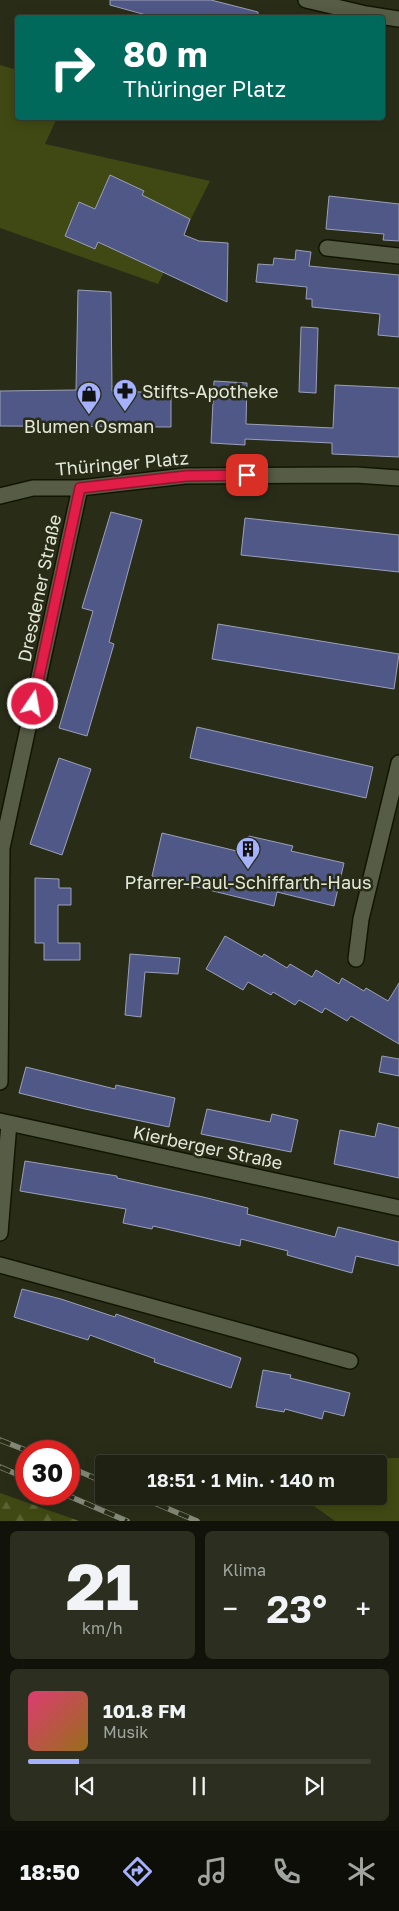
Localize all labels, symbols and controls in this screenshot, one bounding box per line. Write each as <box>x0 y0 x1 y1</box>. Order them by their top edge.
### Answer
text: 80 m <box>123 33 208 75</box>
icon: right <box>40 35 105 100</box>
text: Thüringer Platz <box>123 75 286 102</box>
pharmacy icon: Stifts-Apotheke <box>112 378 138 412</box>
place label: Stifts-Apotheke <box>142 380 278 402</box>
shop icon: Blumen Osman <box>76 381 102 415</box>
place label: Blumen Osman <box>24 415 154 437</box>
street label: Thüringer Platz <box>55 446 189 480</box>
pin <box>226 454 268 496</box>
icon: arrive <box>233 461 261 489</box>
street label: Dresdener Straße <box>13 512 65 664</box>
position arrow <box>6.0 677 58.0 729</box>
building icon: Pfarrer-Paul-Schiffarth-Haus <box>235 836 261 870</box>
place label: Pfarrer-Paul-Schiffarth-Haus <box>124 871 372 893</box>
street label: Kierberger Straße <box>131 1120 285 1174</box>
speed limit sign: 30 <box>15 1440 80 1505</box>
text: 18:51 · 1 Min. · 140 m <box>147 1468 335 1491</box>
text: 21 <box>66 1546 139 1624</box>
text: Klima <box>223 1560 266 1580</box>
text: 23° <box>266 1586 327 1631</box>
text: − <box>223 1592 238 1625</box>
text: + <box>356 1592 371 1625</box>
text: km/h <box>82 1618 123 1638</box>
text: 101.8 FM <box>103 1699 186 1722</box>
text: Musik <box>103 1722 148 1742</box>
icon: previous <box>71 1772 99 1800</box>
icon: pause <box>185 1772 213 1800</box>
icon: next <box>300 1772 328 1800</box>
icon: directions <box>120 1854 155 1889</box>
icon: music <box>195 1854 230 1889</box>
icon: phone <box>269 1854 304 1889</box>
icon: climate <box>344 1854 379 1889</box>
text: 18:50 <box>20 1858 80 1885</box>

